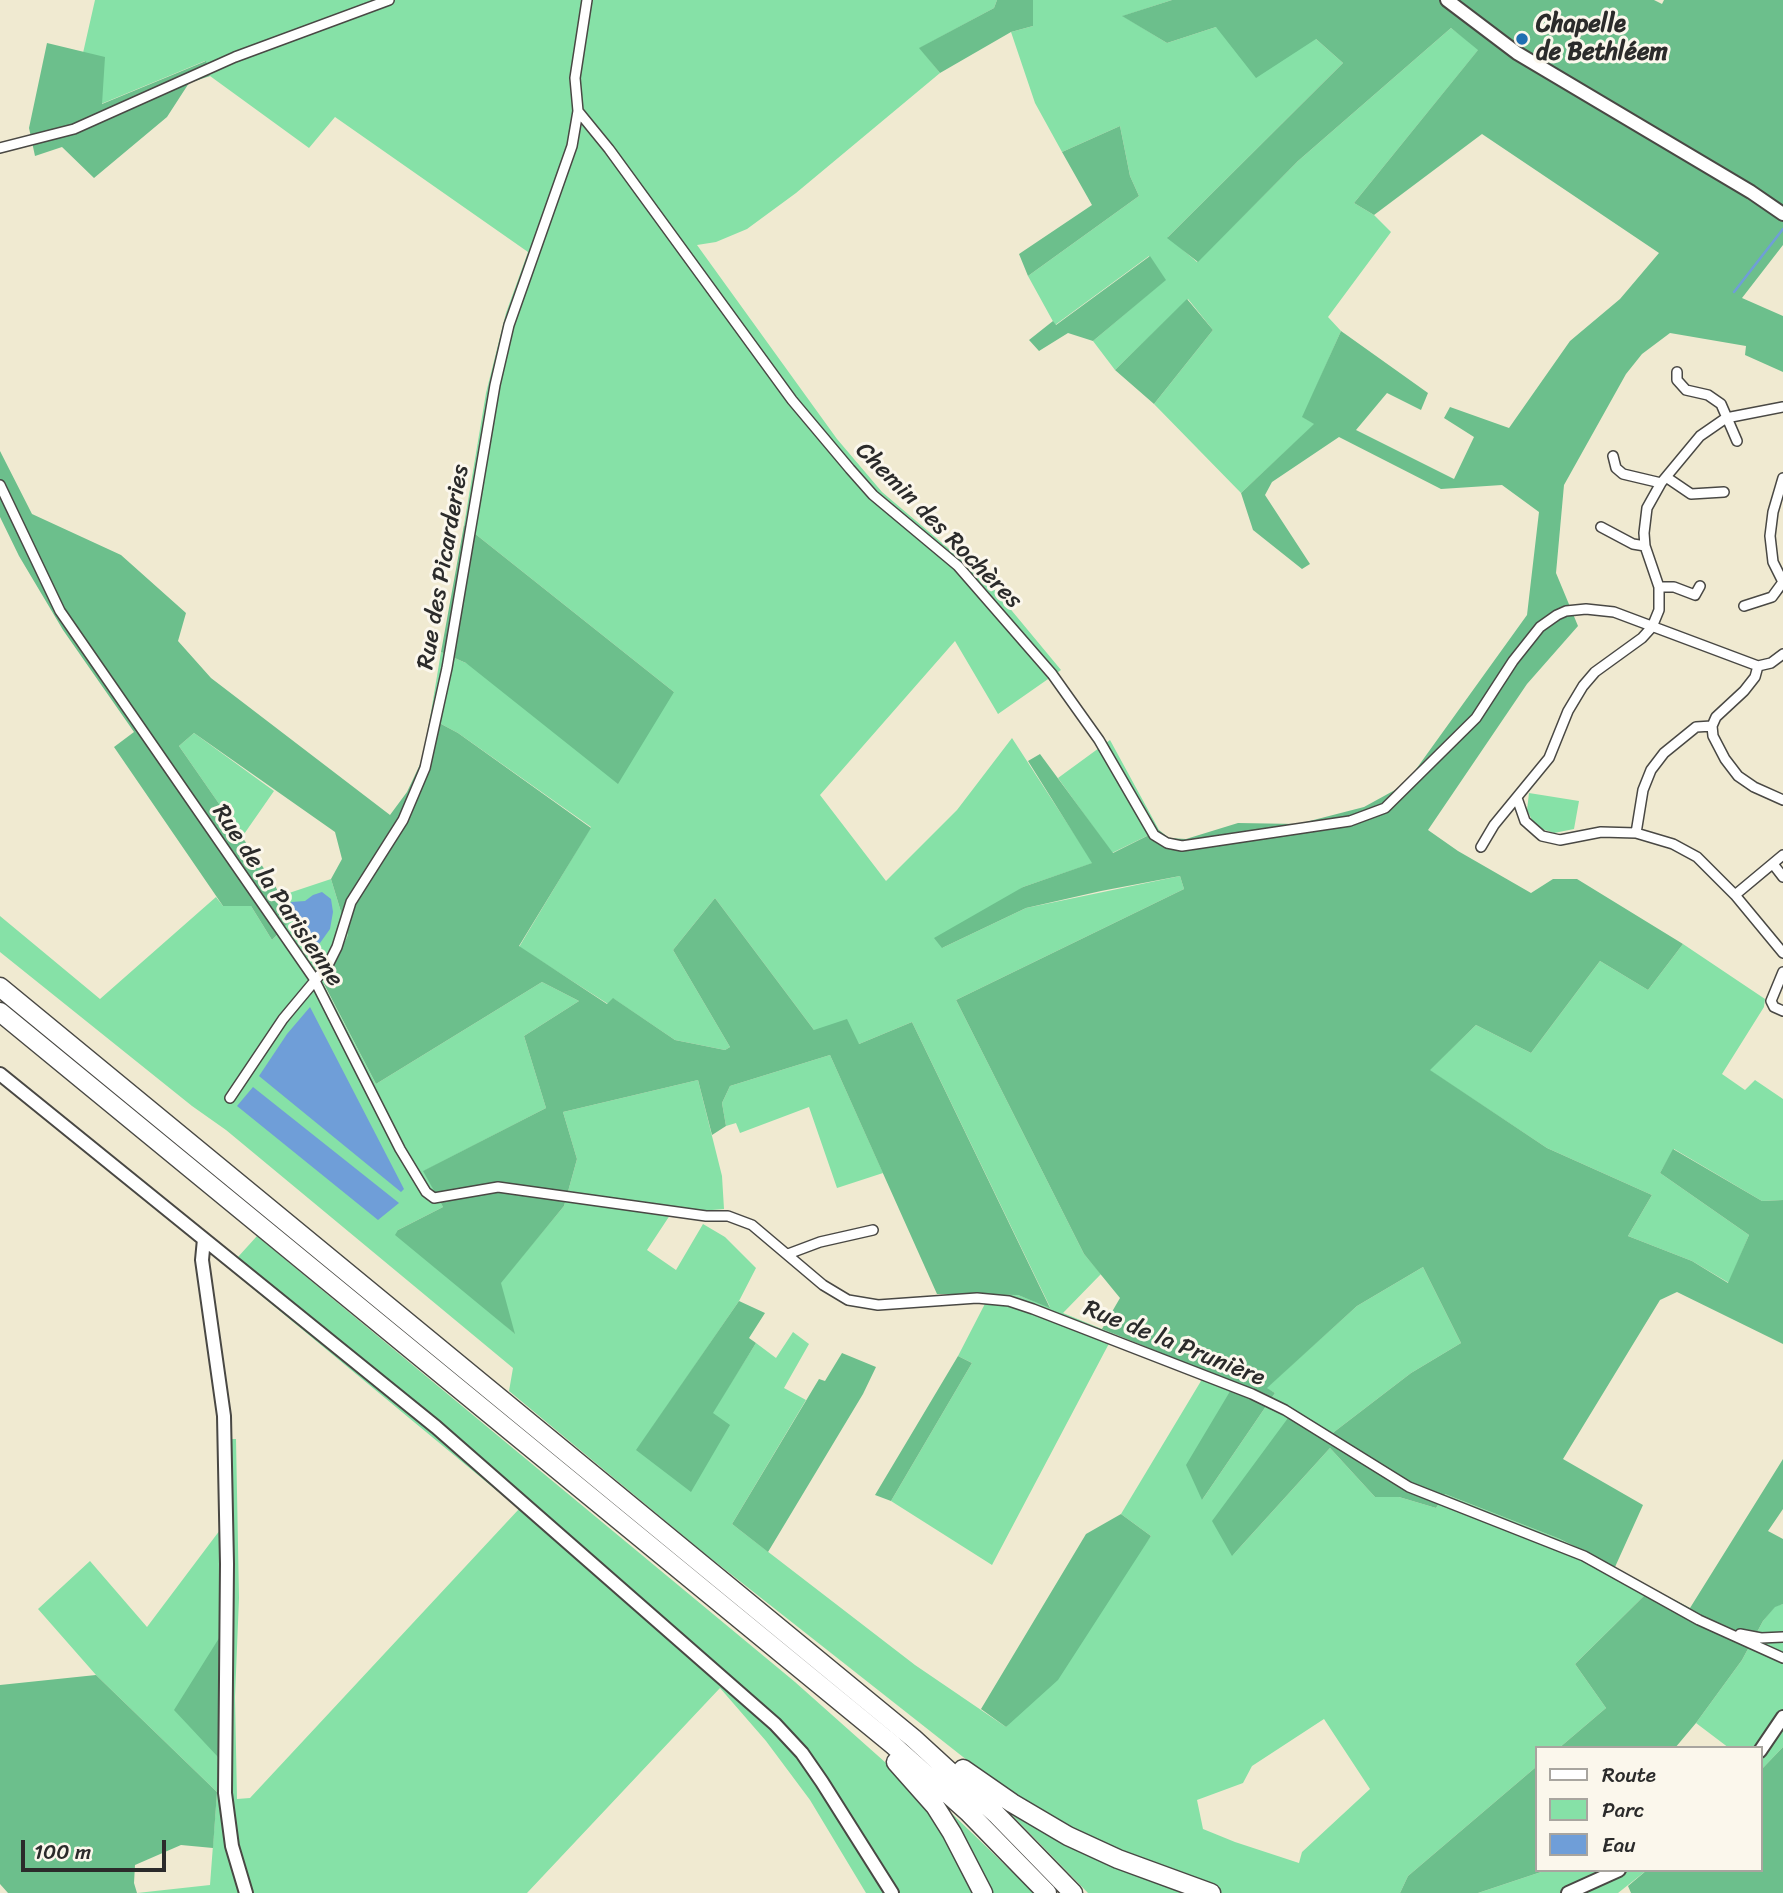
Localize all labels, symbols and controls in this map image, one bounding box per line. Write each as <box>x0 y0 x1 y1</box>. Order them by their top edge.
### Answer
place label: Chapelle de Bethléem <box>1536 11 1668 67</box>
marker: Chapelle de Bethléem <box>1514 31 1530 47</box>
street label: Chemin des Rochères <box>849 437 1027 615</box>
street label: Rue des Picarderies <box>412 462 476 672</box>
street label: Rue de la Parisienne <box>205 799 349 993</box>
street label: Rue de la Prunière <box>1079 1295 1269 1393</box>
legend <box>1534 1746 1762 1872</box>
text: Route <box>1602 1756 1656 1794</box>
text: Parc <box>1602 1791 1644 1829</box>
scale bar <box>24 1826 170 1870</box>
text: Eau <box>1602 1826 1635 1864</box>
text: 100 m <box>34 1833 91 1871</box>

